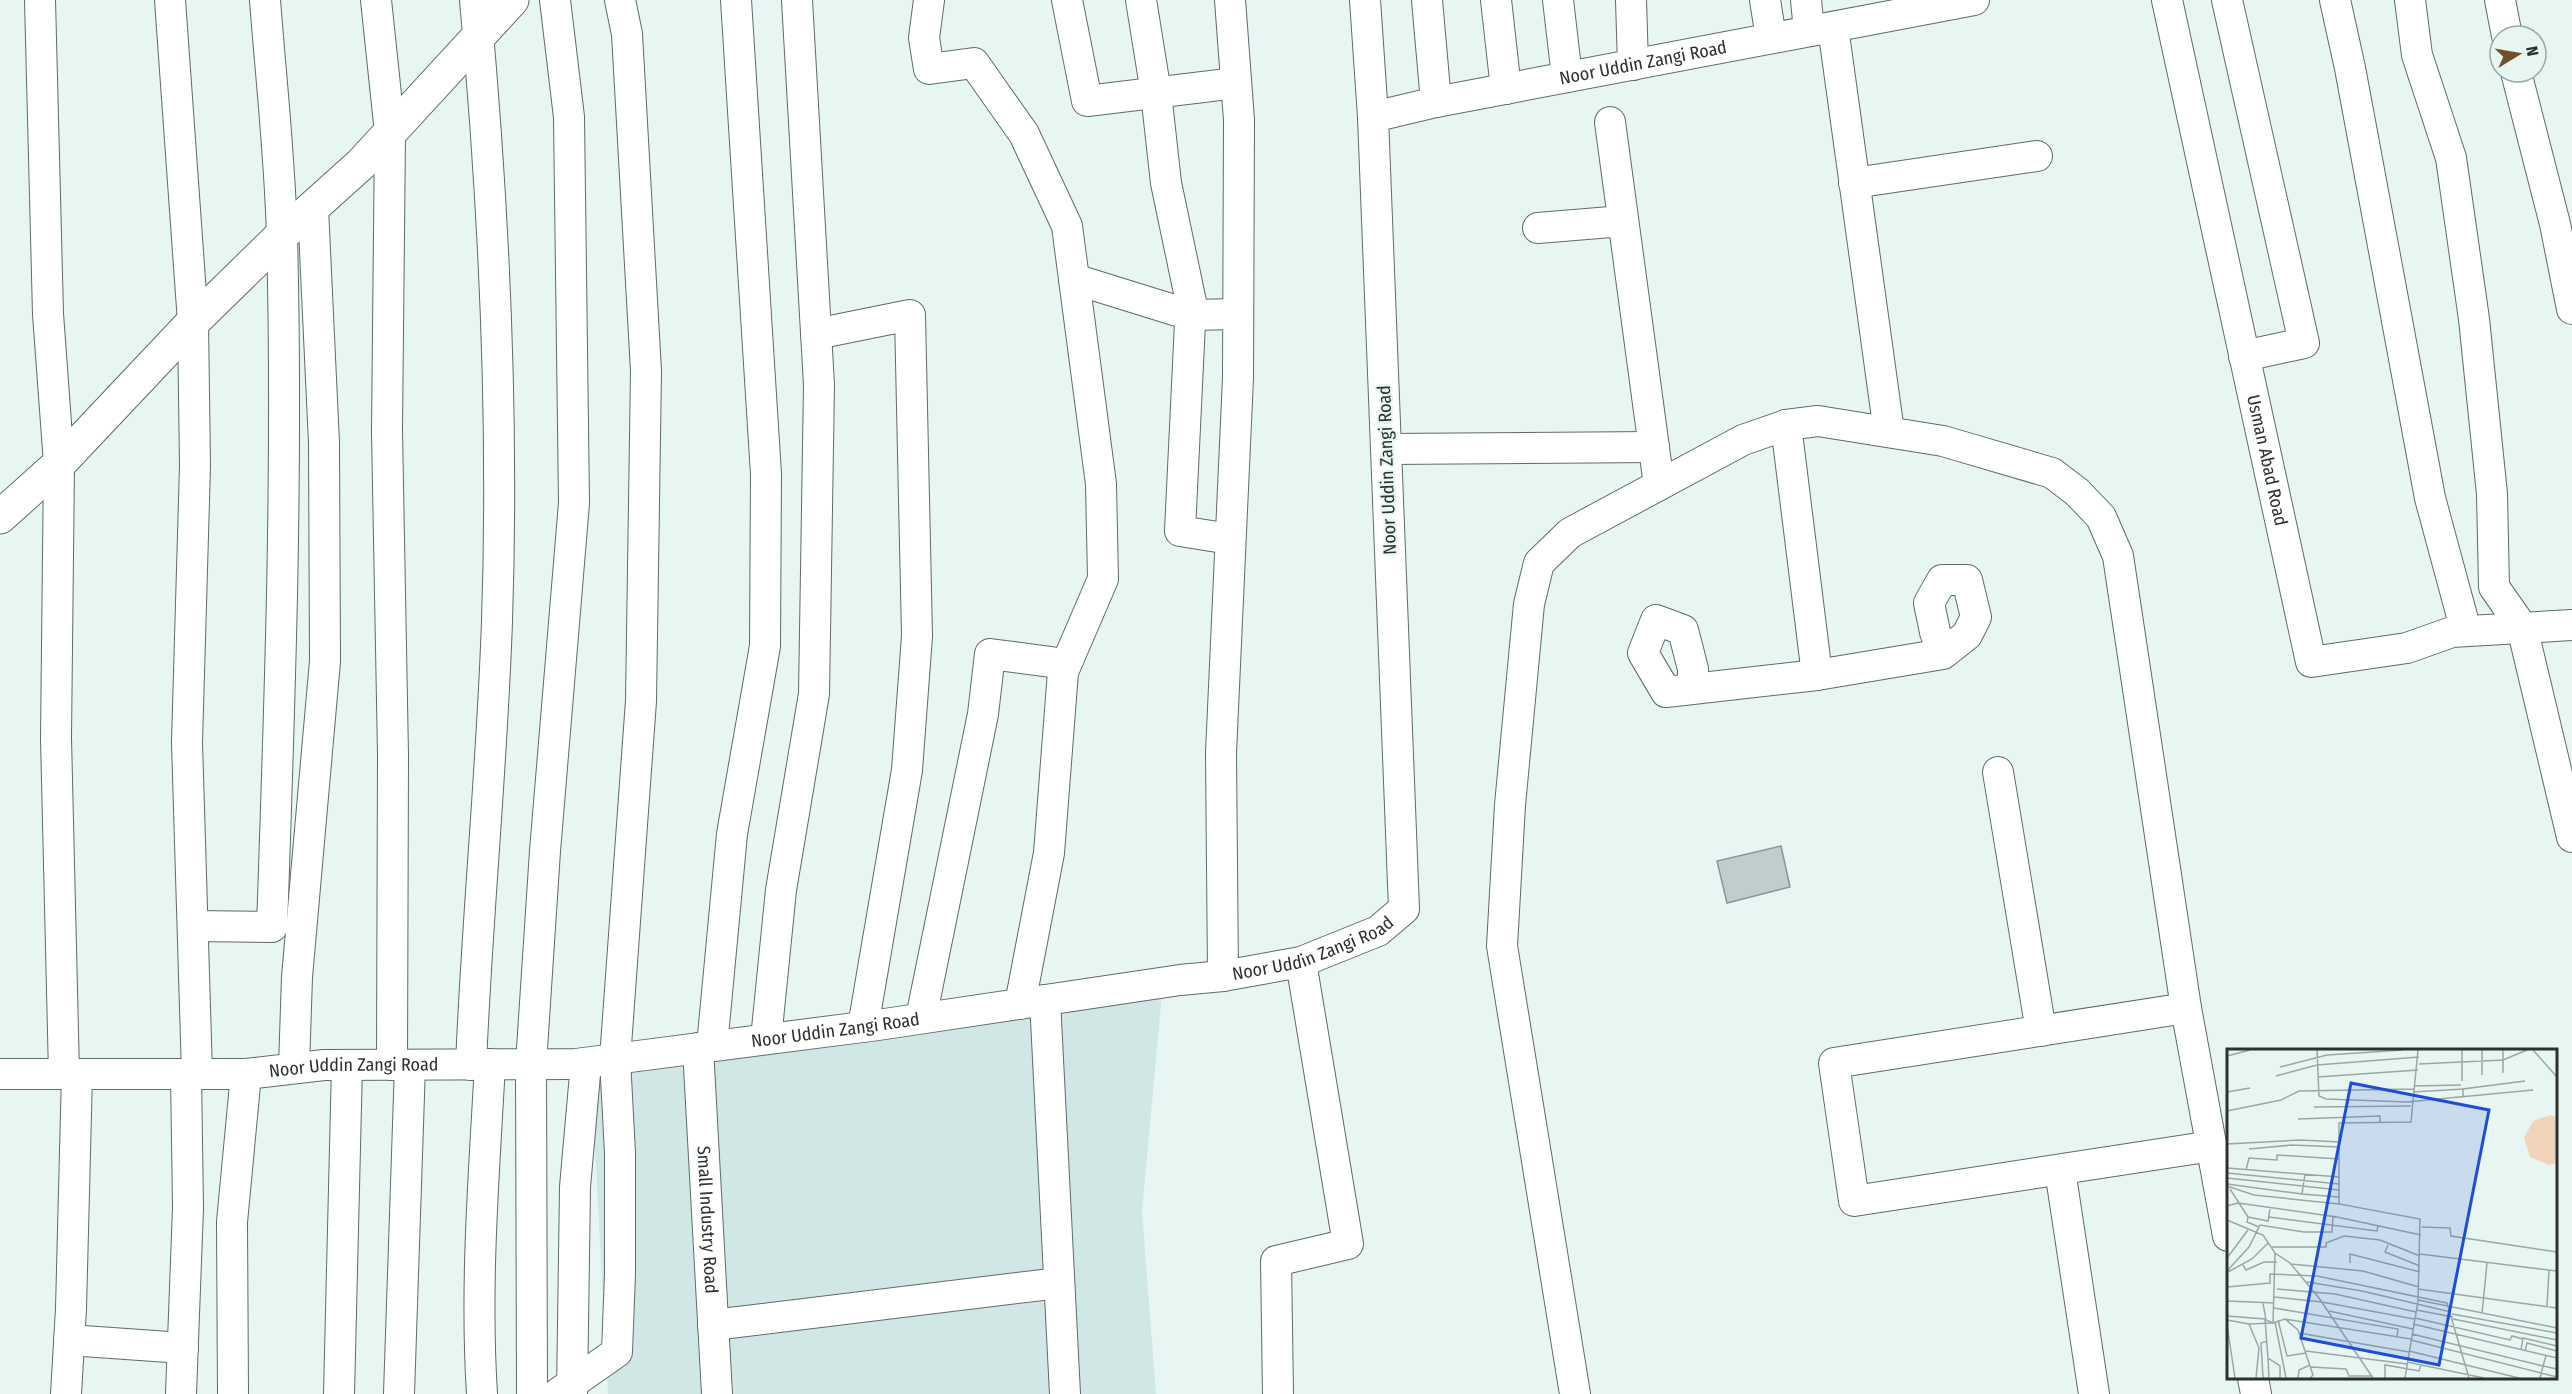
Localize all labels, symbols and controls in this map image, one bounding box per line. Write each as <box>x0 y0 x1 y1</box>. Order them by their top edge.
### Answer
north arrow <box>2488 24 2548 84</box>
street label: Noor Uddin Zangi Road <box>1558 36 1729 89</box>
text: N <box>2522 45 2542 58</box>
street label: Noor Uddin Zangi Road <box>1373 385 1401 555</box>
street label: Usman Abad Road <box>2242 393 2292 528</box>
street label: Noor Uddin Zangi Road <box>1230 912 1398 985</box>
street label: Noor Uddin Zangi Road <box>750 1008 921 1052</box>
inset map <box>2227 1049 2557 1379</box>
street label: Noor Uddin Zangi Road <box>268 1054 438 1082</box>
street label: Small Industry Road <box>692 1145 722 1294</box>

